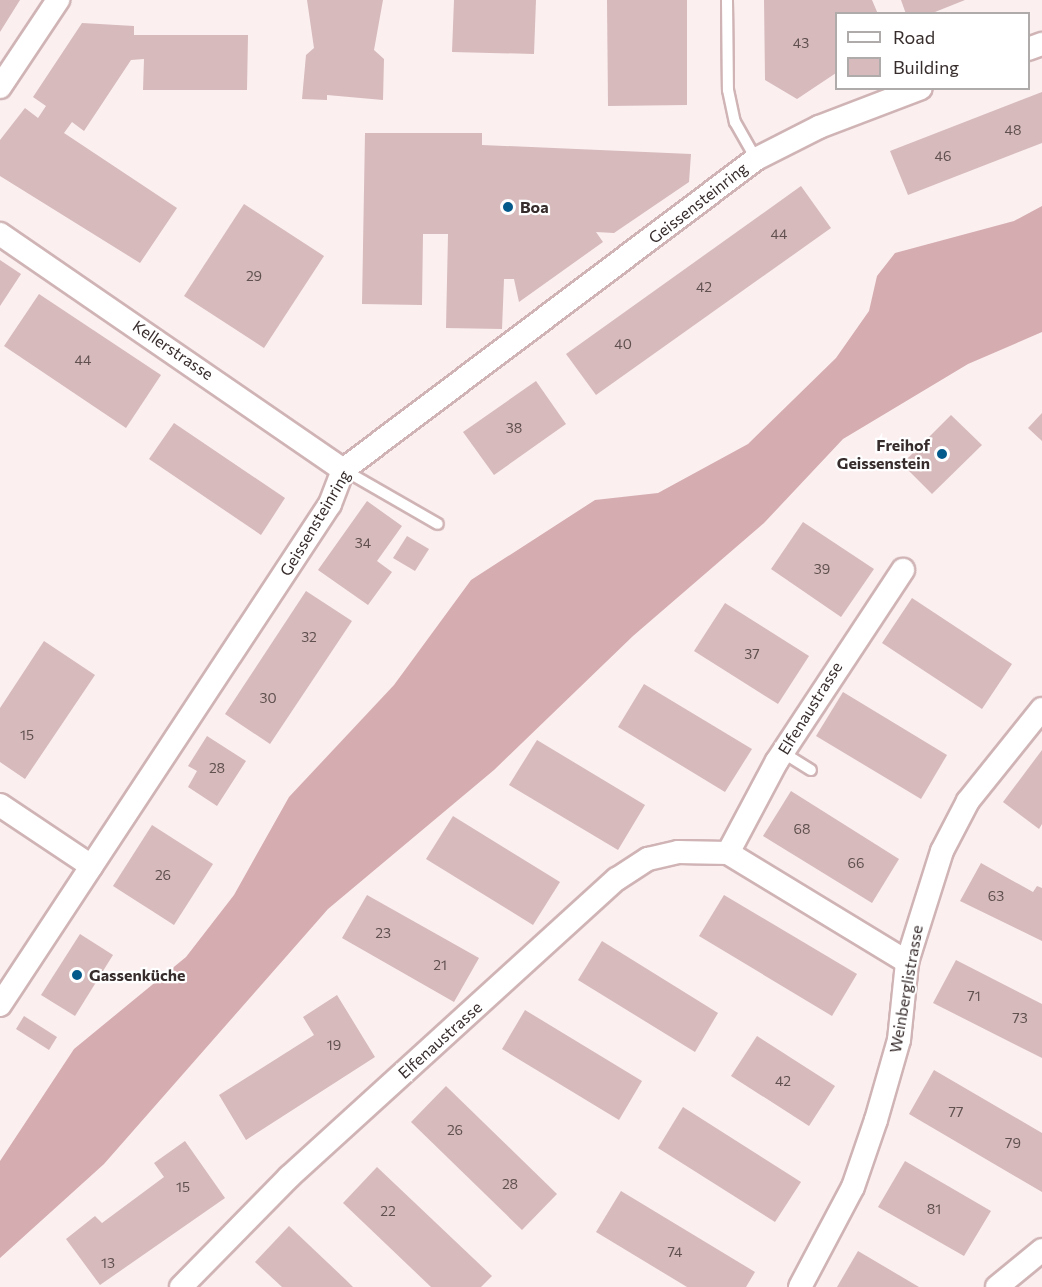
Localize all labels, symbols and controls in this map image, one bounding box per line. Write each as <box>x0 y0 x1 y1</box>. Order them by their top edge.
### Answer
legend <box>835 12 1030 90</box>
text: Road <box>893 26 935 48</box>
house number: 43 <box>793 35 809 51</box>
text: Building <box>893 56 959 78</box>
house number: 48 <box>1005 122 1021 138</box>
house number: 46 <box>935 148 951 164</box>
street label: Geissensteinring <box>645 158 751 248</box>
place label: Boa <box>520 197 549 217</box>
marker: Boa <box>501 200 515 214</box>
house number: 44 <box>771 226 787 242</box>
house number: 29 <box>246 268 262 284</box>
house number: 42 <box>696 279 712 295</box>
street label: Kellerstrasse <box>129 316 217 384</box>
house number: 40 <box>614 336 632 352</box>
house number: 44 <box>75 352 91 368</box>
house number: 38 <box>506 420 522 436</box>
place label: Freihof Geissenstein <box>837 435 930 473</box>
marker: Freihof Geissenstein <box>935 447 949 461</box>
street label: Geissensteinring <box>276 467 354 579</box>
house number: 34 <box>355 535 371 551</box>
house number: 39 <box>814 561 830 577</box>
house number: 32 <box>301 629 317 645</box>
house number: 37 <box>744 646 760 662</box>
street label: Elfenaustrasse <box>774 658 846 758</box>
house number: 30 <box>259 690 277 706</box>
house number: 15 <box>20 727 34 743</box>
house number: 28 <box>209 760 225 776</box>
house number: 68 <box>794 821 810 837</box>
house number: 66 <box>848 855 864 871</box>
house number: 26 <box>155 867 171 883</box>
house number: 63 <box>988 888 1004 904</box>
street label: Weinberglistrasse <box>885 924 927 1054</box>
house number: 23 <box>375 925 391 941</box>
house number: 21 <box>433 957 447 973</box>
place label: Gassenküche <box>89 965 185 985</box>
marker: Gassenküche <box>70 968 84 982</box>
house number: 71 <box>967 988 981 1004</box>
street label: Elfenaustrasse <box>394 997 486 1083</box>
house number: 73 <box>1012 1010 1028 1026</box>
house number: 19 <box>327 1037 341 1053</box>
house number: 42 <box>775 1073 791 1089</box>
house number: 77 <box>949 1104 963 1120</box>
house number: 26 <box>447 1122 463 1138</box>
house number: 79 <box>1005 1135 1021 1151</box>
house number: 28 <box>502 1176 518 1192</box>
house number: 15 <box>176 1179 190 1195</box>
house number: 81 <box>927 1201 941 1217</box>
house number: 22 <box>380 1203 396 1219</box>
house number: 74 <box>668 1244 682 1260</box>
house number: 13 <box>101 1255 115 1271</box>

